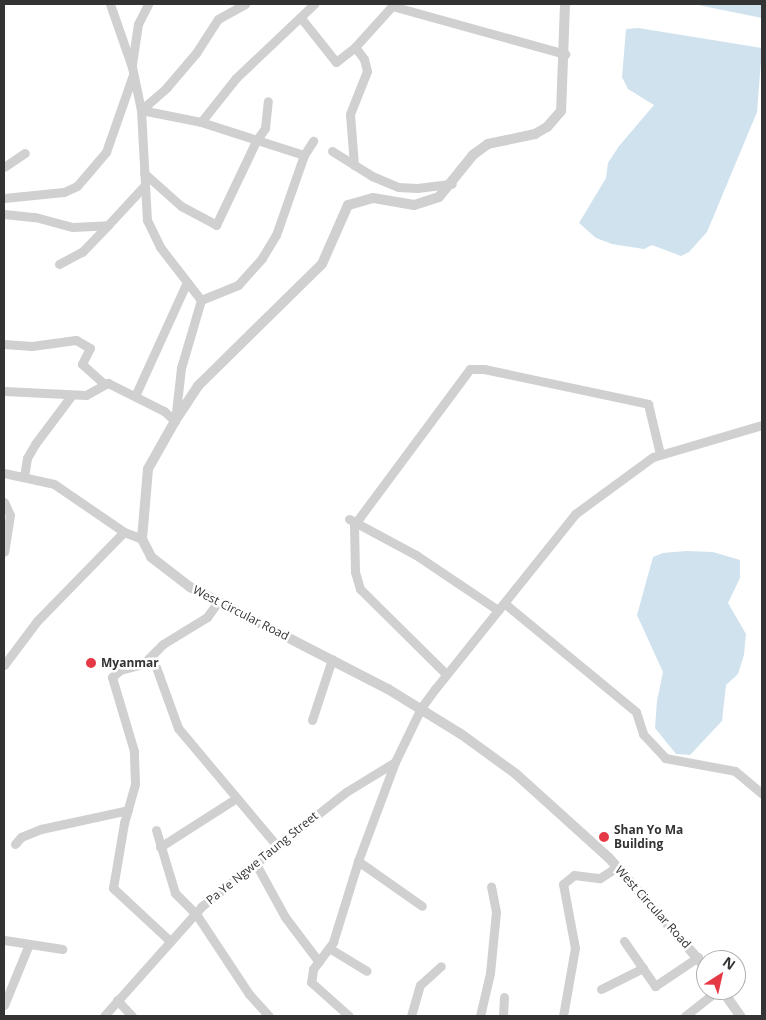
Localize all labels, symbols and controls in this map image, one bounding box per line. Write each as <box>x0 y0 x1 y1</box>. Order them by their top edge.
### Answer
street label: West Circular Road <box>191 583 291 643</box>
place label: Myanmar <box>101 656 159 670</box>
marker: Myanmar <box>85 657 97 669</box>
street label: Pa Ye Ngwe Taung Street <box>203 809 321 907</box>
place label: Shan Yo Ma Building <box>614 823 683 851</box>
marker: Shan Yo Ma Building <box>598 831 610 843</box>
street label: West Circular Road <box>612 863 694 951</box>
north arrow <box>696 950 746 1000</box>
text: N <box>719 952 739 974</box>

